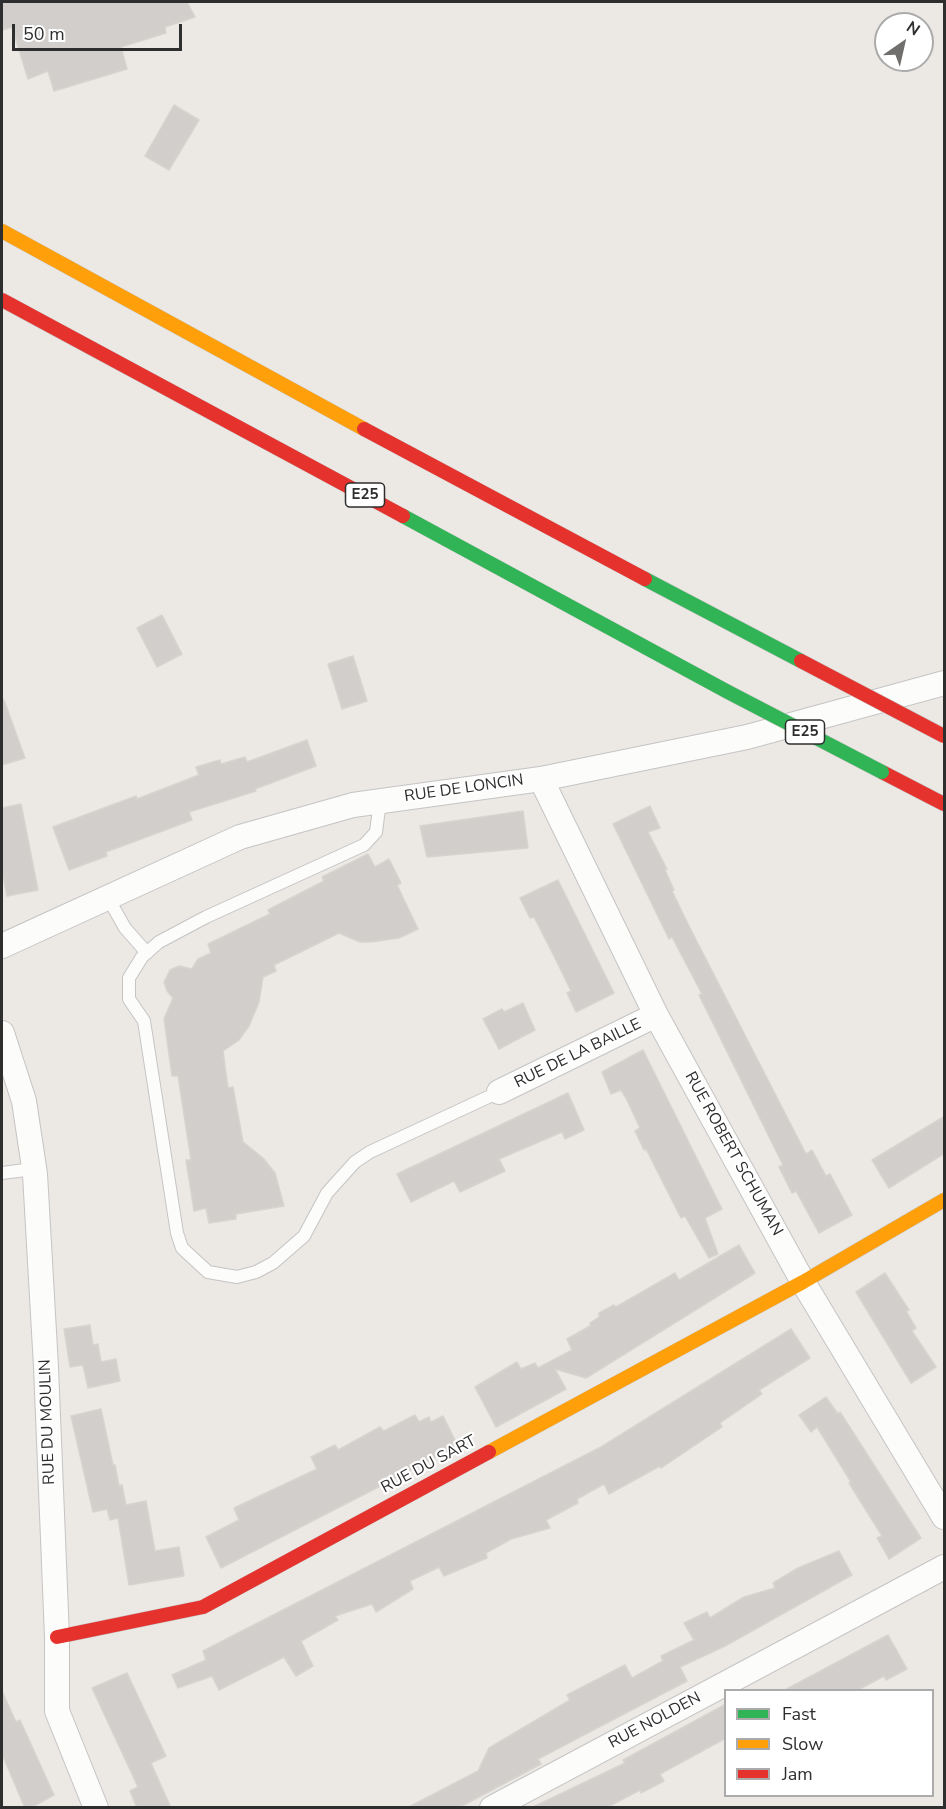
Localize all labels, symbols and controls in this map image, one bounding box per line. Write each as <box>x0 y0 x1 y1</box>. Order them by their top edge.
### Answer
scale bar <box>15 12 184 50</box>
north arrow <box>874 12 934 72</box>
text: N <box>902 16 924 41</box>
text: 50 m <box>23 22 65 46</box>
road number: E25 <box>346 483 385 507</box>
road number: E25 <box>786 720 824 744</box>
street label: RUE DE LONCIN <box>403 771 525 807</box>
street label: RUE DE LA BAILLE <box>512 1015 644 1093</box>
street label: RUE ROBERT SCHUMAN <box>680 1069 786 1239</box>
street label: RUE DU MOULIN <box>36 1359 60 1485</box>
street label: RUE DU SART <box>378 1432 480 1498</box>
street label: RUE NOLDEN <box>606 1689 704 1753</box>
legend <box>724 1689 934 1797</box>
text: Fast <box>782 1702 816 1726</box>
text: Slow <box>782 1732 823 1756</box>
text: Jam <box>782 1762 813 1786</box>

